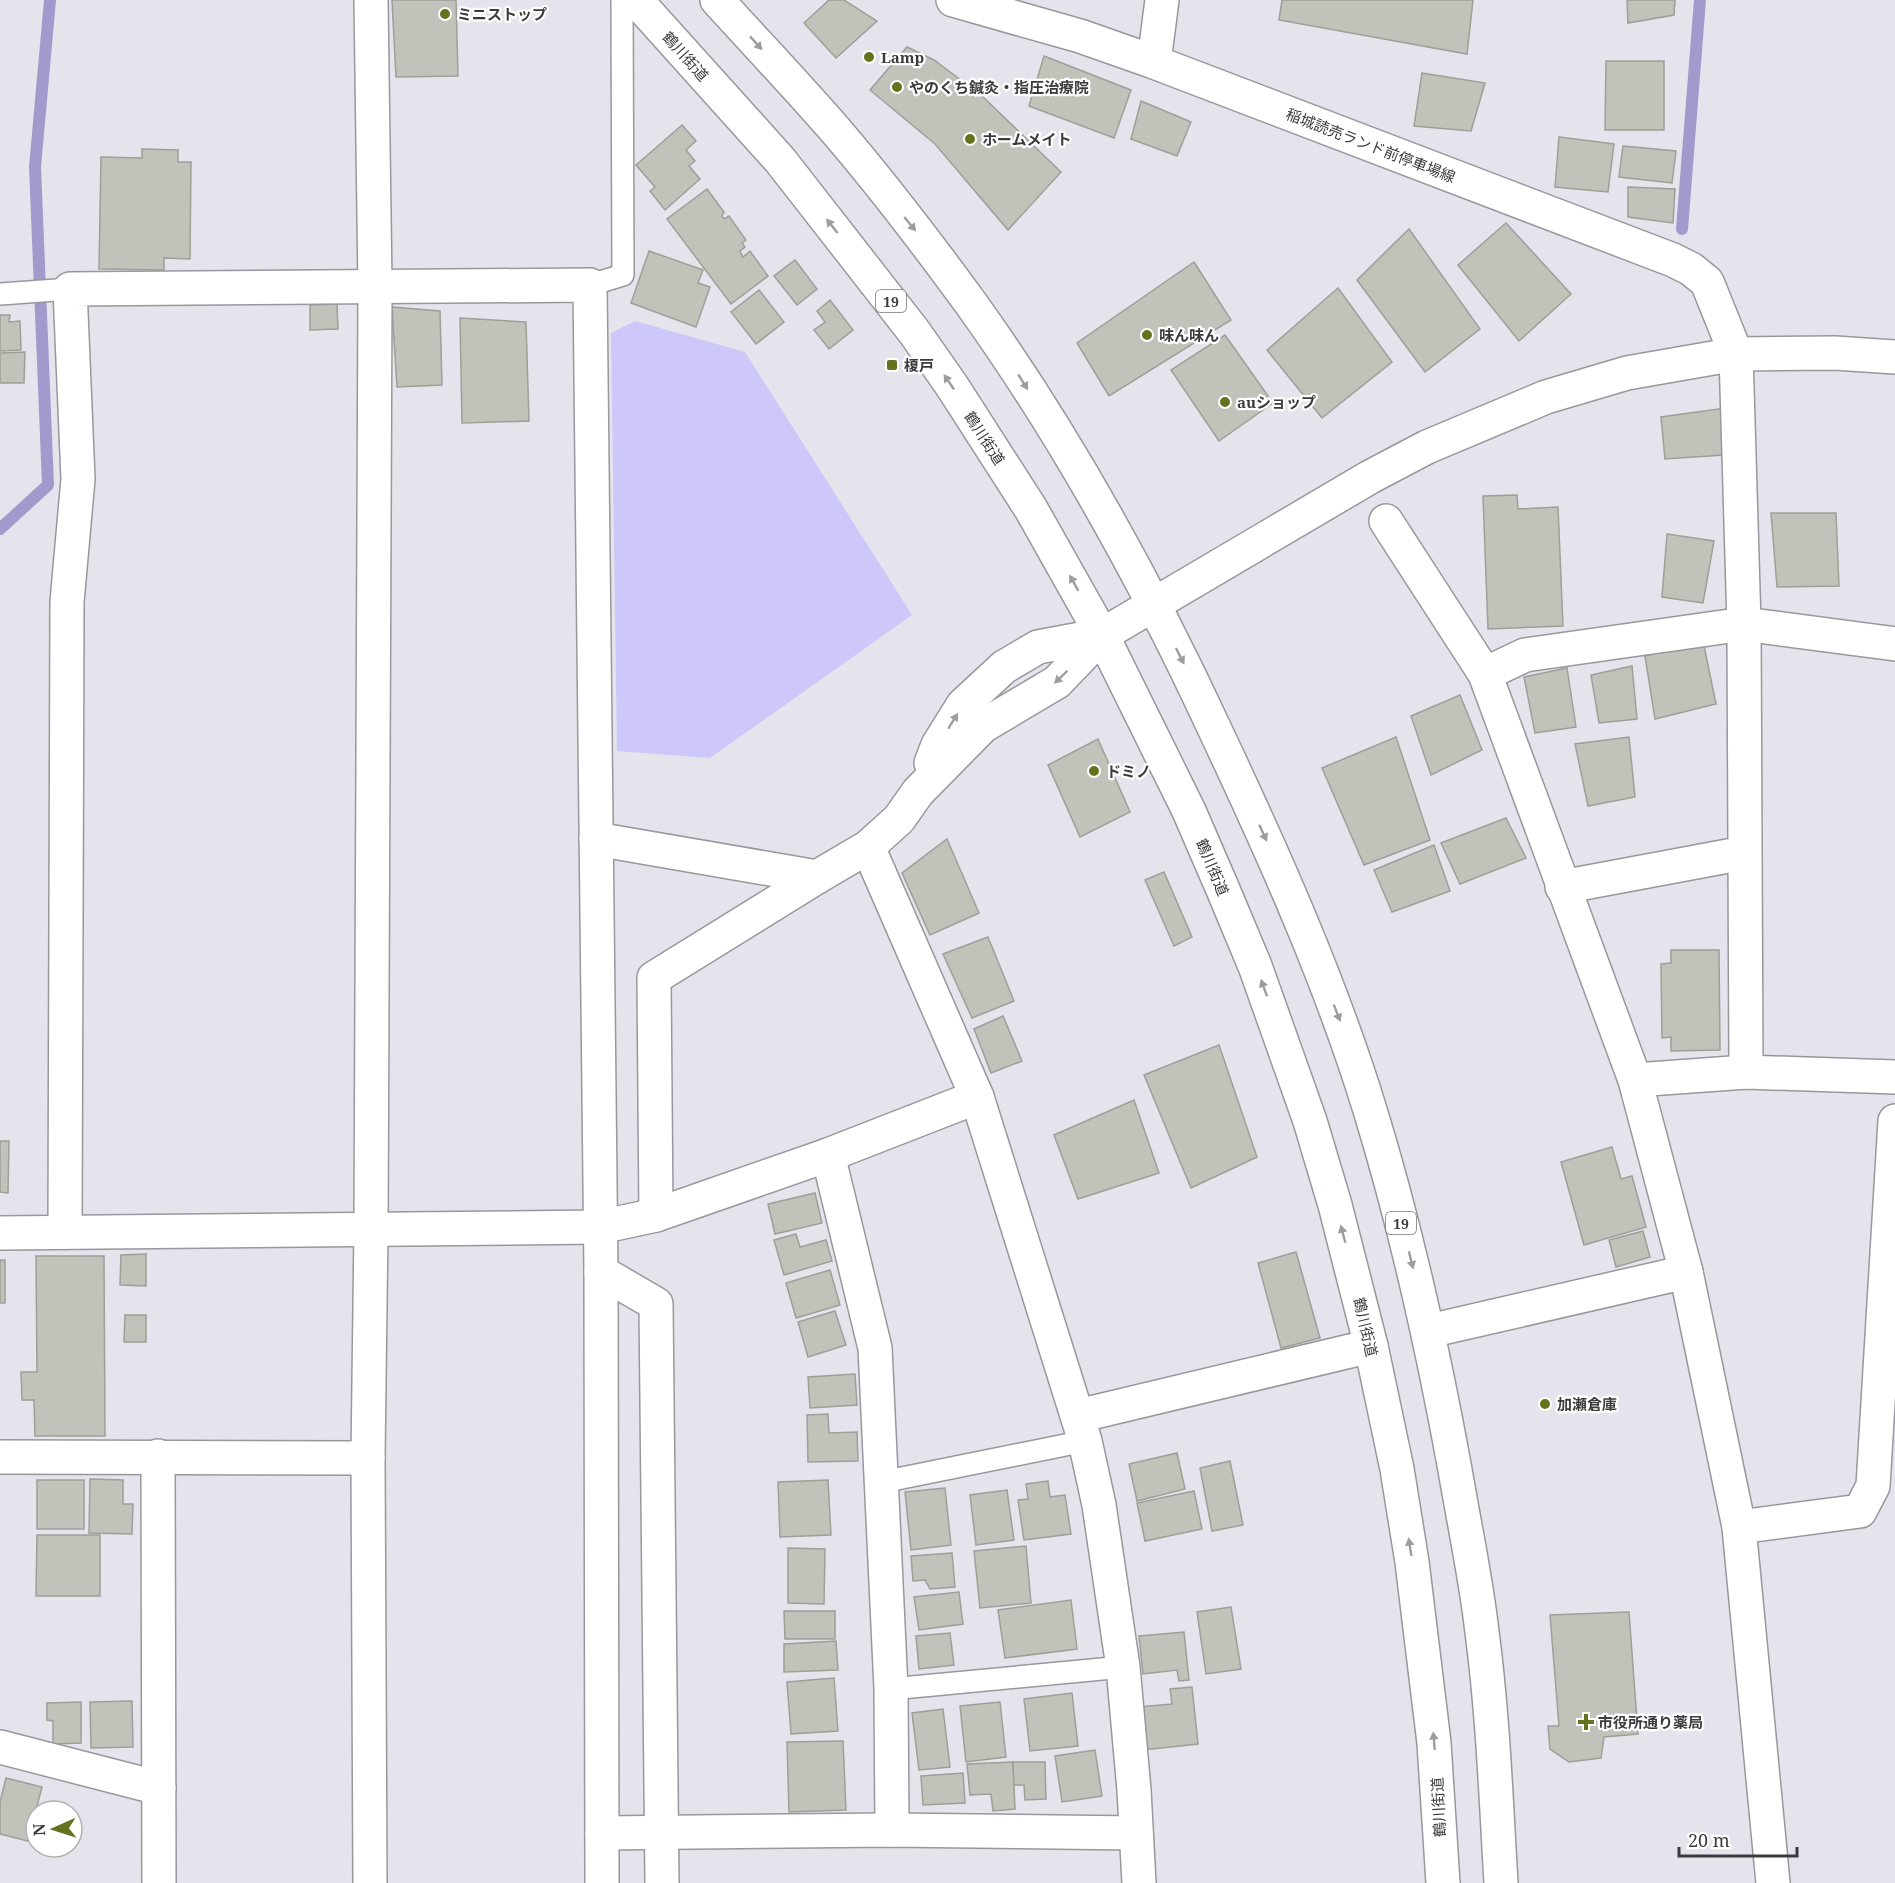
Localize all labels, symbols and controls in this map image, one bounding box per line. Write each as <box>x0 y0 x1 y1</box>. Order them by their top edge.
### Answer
place label: ミニストップ <box>457 4 547 24</box>
marker: ミニストップ <box>438 7 452 21</box>
street label: 鶴川街道 <box>658 27 714 85</box>
one-way arrow <box>749 36 763 51</box>
place label: Lamp <box>881 47 924 67</box>
marker: Lamp <box>862 50 876 64</box>
place label: やのくち鍼灸・指圧治療院 <box>909 77 1089 97</box>
marker: やのくち鍼灸・指圧治療院 <box>890 80 904 94</box>
street label: 稲城読売ランド前停車場線 <box>1283 103 1459 187</box>
place label: ホームメイト <box>982 129 1072 149</box>
marker: ホームメイト <box>963 132 977 146</box>
one-way arrow <box>903 216 915 231</box>
one-way arrow <box>825 218 838 234</box>
road number: 19 <box>876 290 906 312</box>
place label: 味ん味ん <box>1159 325 1219 345</box>
marker: 味ん味ん <box>1140 328 1154 342</box>
place label: 榎戸 <box>904 355 934 375</box>
marker: 榎戸 <box>885 358 899 372</box>
one-way arrow <box>944 374 955 390</box>
one-way arrow <box>1018 374 1029 390</box>
place label: auショップ <box>1237 392 1316 412</box>
marker: auショップ <box>1218 395 1232 409</box>
street label: 鶴川街道 <box>960 407 1010 469</box>
one-way arrow <box>1069 575 1079 592</box>
one-way arrow <box>1175 648 1185 665</box>
one-way arrow <box>1055 669 1069 683</box>
one-way arrow <box>948 713 959 729</box>
place label: ドミノ <box>1106 761 1151 781</box>
marker: ドミノ <box>1087 764 1101 778</box>
one-way arrow <box>1258 824 1268 842</box>
street label: 鶴川街道 <box>1192 835 1234 899</box>
one-way arrow <box>1258 979 1268 997</box>
one-way arrow <box>1332 1004 1342 1022</box>
road number: 19 <box>1386 1212 1416 1234</box>
one-way arrow <box>1337 1224 1347 1243</box>
one-way arrow <box>1407 1251 1417 1269</box>
street label: 鶴川街道 <box>1350 1296 1382 1358</box>
place label: 加瀬倉庫 <box>1557 1394 1617 1414</box>
marker: 加瀬倉庫 <box>1538 1397 1552 1411</box>
one-way arrow <box>1405 1538 1414 1557</box>
place label: 市役所通り薬局 <box>1598 1712 1703 1732</box>
marker: 市役所通り薬局 <box>1579 1715 1593 1729</box>
one-way arrow <box>1429 1731 1439 1750</box>
street label: 鶴川街道 <box>1426 1777 1450 1837</box>
north arrow <box>24 1799 84 1859</box>
scale bar <box>1679 1820 1798 1858</box>
text: N <box>28 1823 50 1837</box>
text: 20 m <box>1688 1828 1730 1852</box>

